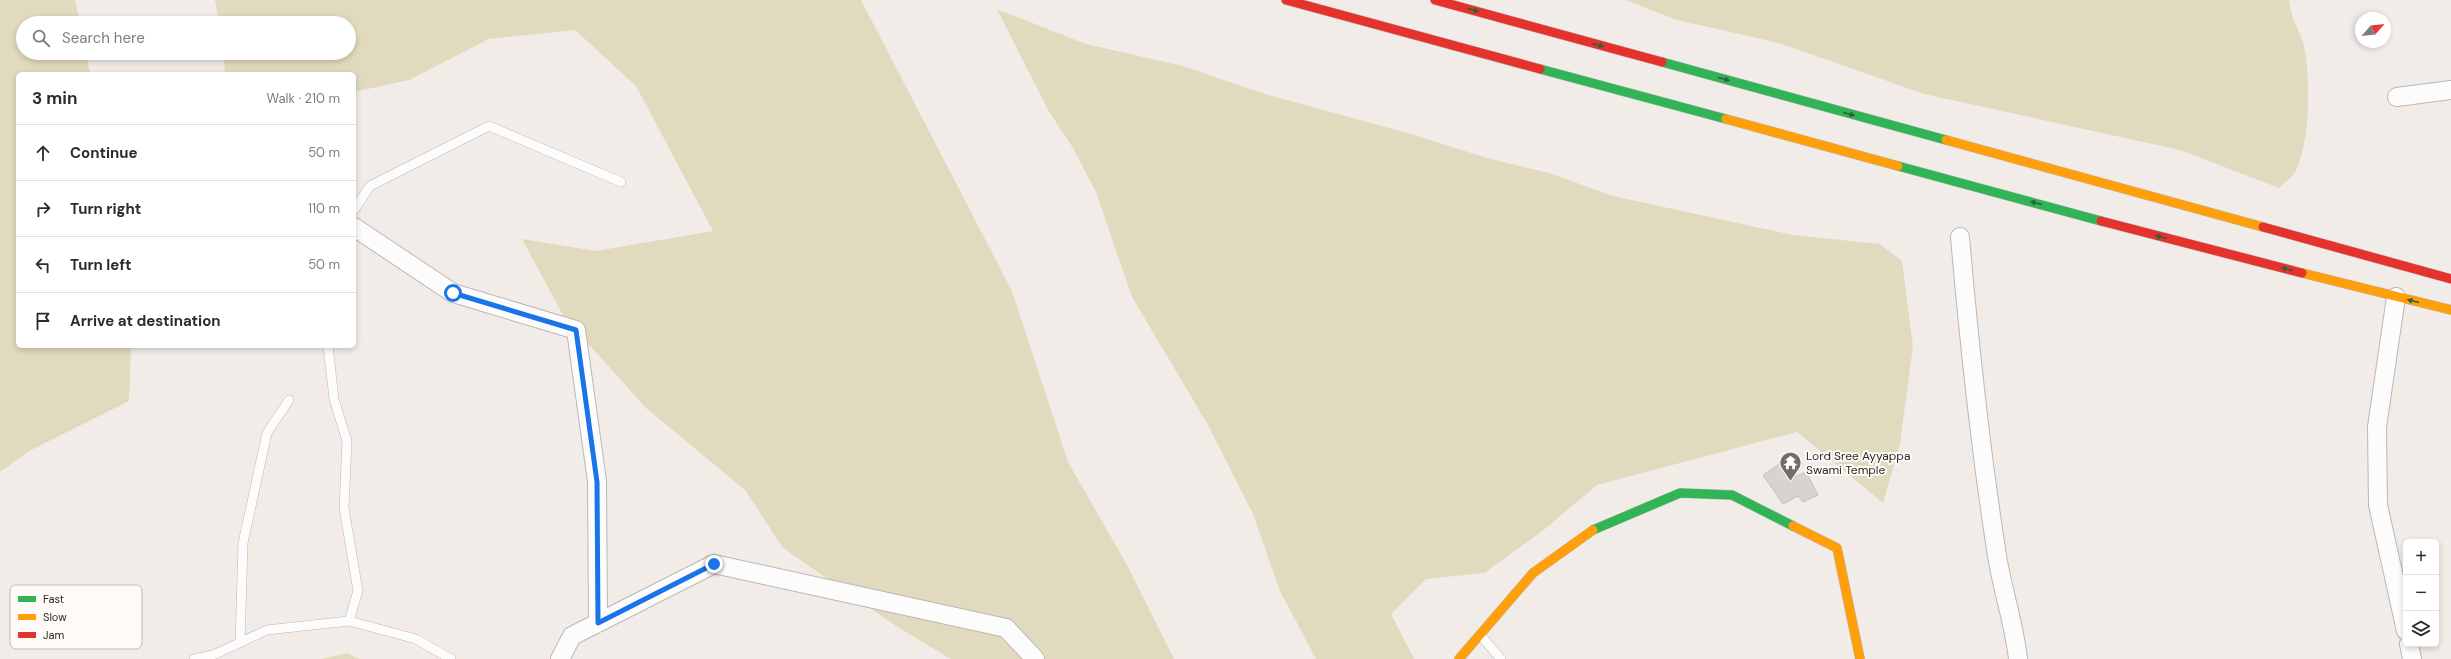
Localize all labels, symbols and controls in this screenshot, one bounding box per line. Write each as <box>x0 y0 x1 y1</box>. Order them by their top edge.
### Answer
one-way arrow <box>1467 7 1479 13</box>
north arrow <box>2355 12 2391 48</box>
search box <box>16 16 356 60</box>
icon: search <box>30 27 52 49</box>
text: Search here <box>62 28 145 48</box>
one-way arrow <box>1593 42 1605 48</box>
one-way arrow <box>1718 76 1730 82</box>
text: 3 min <box>32 87 77 109</box>
text: Walk · 210 m <box>267 90 340 107</box>
one-way arrow <box>1843 111 1855 117</box>
icon: ahead <box>32 142 54 164</box>
text: Continue <box>70 143 138 163</box>
text: 50 m <box>308 144 340 161</box>
icon: right <box>32 198 54 220</box>
text: Turn right <box>70 199 141 219</box>
text: 110 m <box>308 200 340 217</box>
one-way arrow <box>2029 200 2041 206</box>
one-way arrow <box>2155 234 2167 240</box>
icon: left <box>32 254 54 276</box>
text: Turn left <box>70 255 131 275</box>
text: 50 m <box>308 256 340 273</box>
one-way arrow <box>2281 266 2293 272</box>
route start <box>444 284 462 302</box>
one-way arrow <box>2407 297 2419 303</box>
icon: arrive <box>32 310 54 332</box>
text: Arrive at destination <box>70 311 221 331</box>
place label: Lord Sree Ayyappa Swami Temple <box>1806 448 1910 478</box>
temple icon: Lord Sree Ayyappa Swami Temple <box>1777 450 1803 483</box>
map controls <box>2403 539 2439 647</box>
button: + <box>2403 539 2439 575</box>
route end <box>705 555 723 573</box>
button: − <box>2403 575 2439 611</box>
legend <box>10 585 142 649</box>
text: Fast <box>43 592 64 606</box>
text: Slow <box>43 610 67 624</box>
button: layers <box>2403 611 2439 647</box>
text: Jam <box>43 628 64 642</box>

